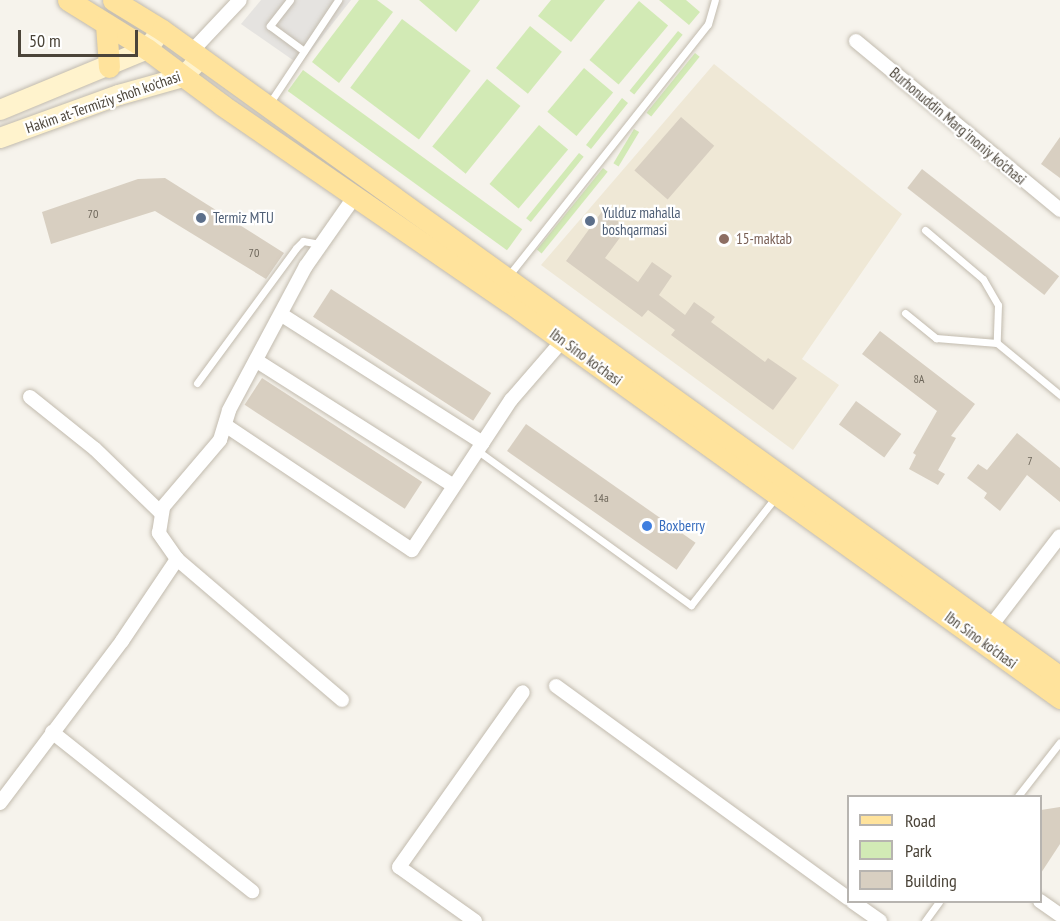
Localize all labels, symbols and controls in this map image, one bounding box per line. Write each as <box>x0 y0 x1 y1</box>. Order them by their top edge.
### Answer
scale bar <box>21 18 141 56</box>
text: 50 m <box>29 29 61 52</box>
street label: Burhonuddin Marg'inoniy ko'chasi <box>886 64 1030 188</box>
street label: Hakim at-Termiziy shoh ko'chasi <box>23 67 183 137</box>
place label: Yulduz mahalla boshqarmasi <box>602 203 681 238</box>
house number: 70 <box>88 207 98 221</box>
place label: Termiz MTU <box>213 209 274 227</box>
marker: Termiz MTU <box>194 211 208 225</box>
marker: Yulduz mahalla boshqarmasi <box>583 214 597 228</box>
place label: 15-maktab <box>736 230 792 248</box>
marker: 15-maktab <box>717 232 731 246</box>
house number: 70 <box>249 246 259 260</box>
street label: Ibn Sino ko'chasi <box>546 325 626 389</box>
house number: 8A <box>913 372 925 386</box>
house number: 7 <box>1027 454 1033 468</box>
house number: 14a <box>593 491 609 505</box>
place label: Boxberry <box>659 517 705 535</box>
marker: Boxberry <box>640 519 654 533</box>
street label: Ibn Sino ko'chasi <box>941 608 1021 672</box>
legend <box>847 795 1042 903</box>
text: Road <box>905 809 936 832</box>
text: Park <box>905 839 932 862</box>
text: Building <box>905 869 957 892</box>

